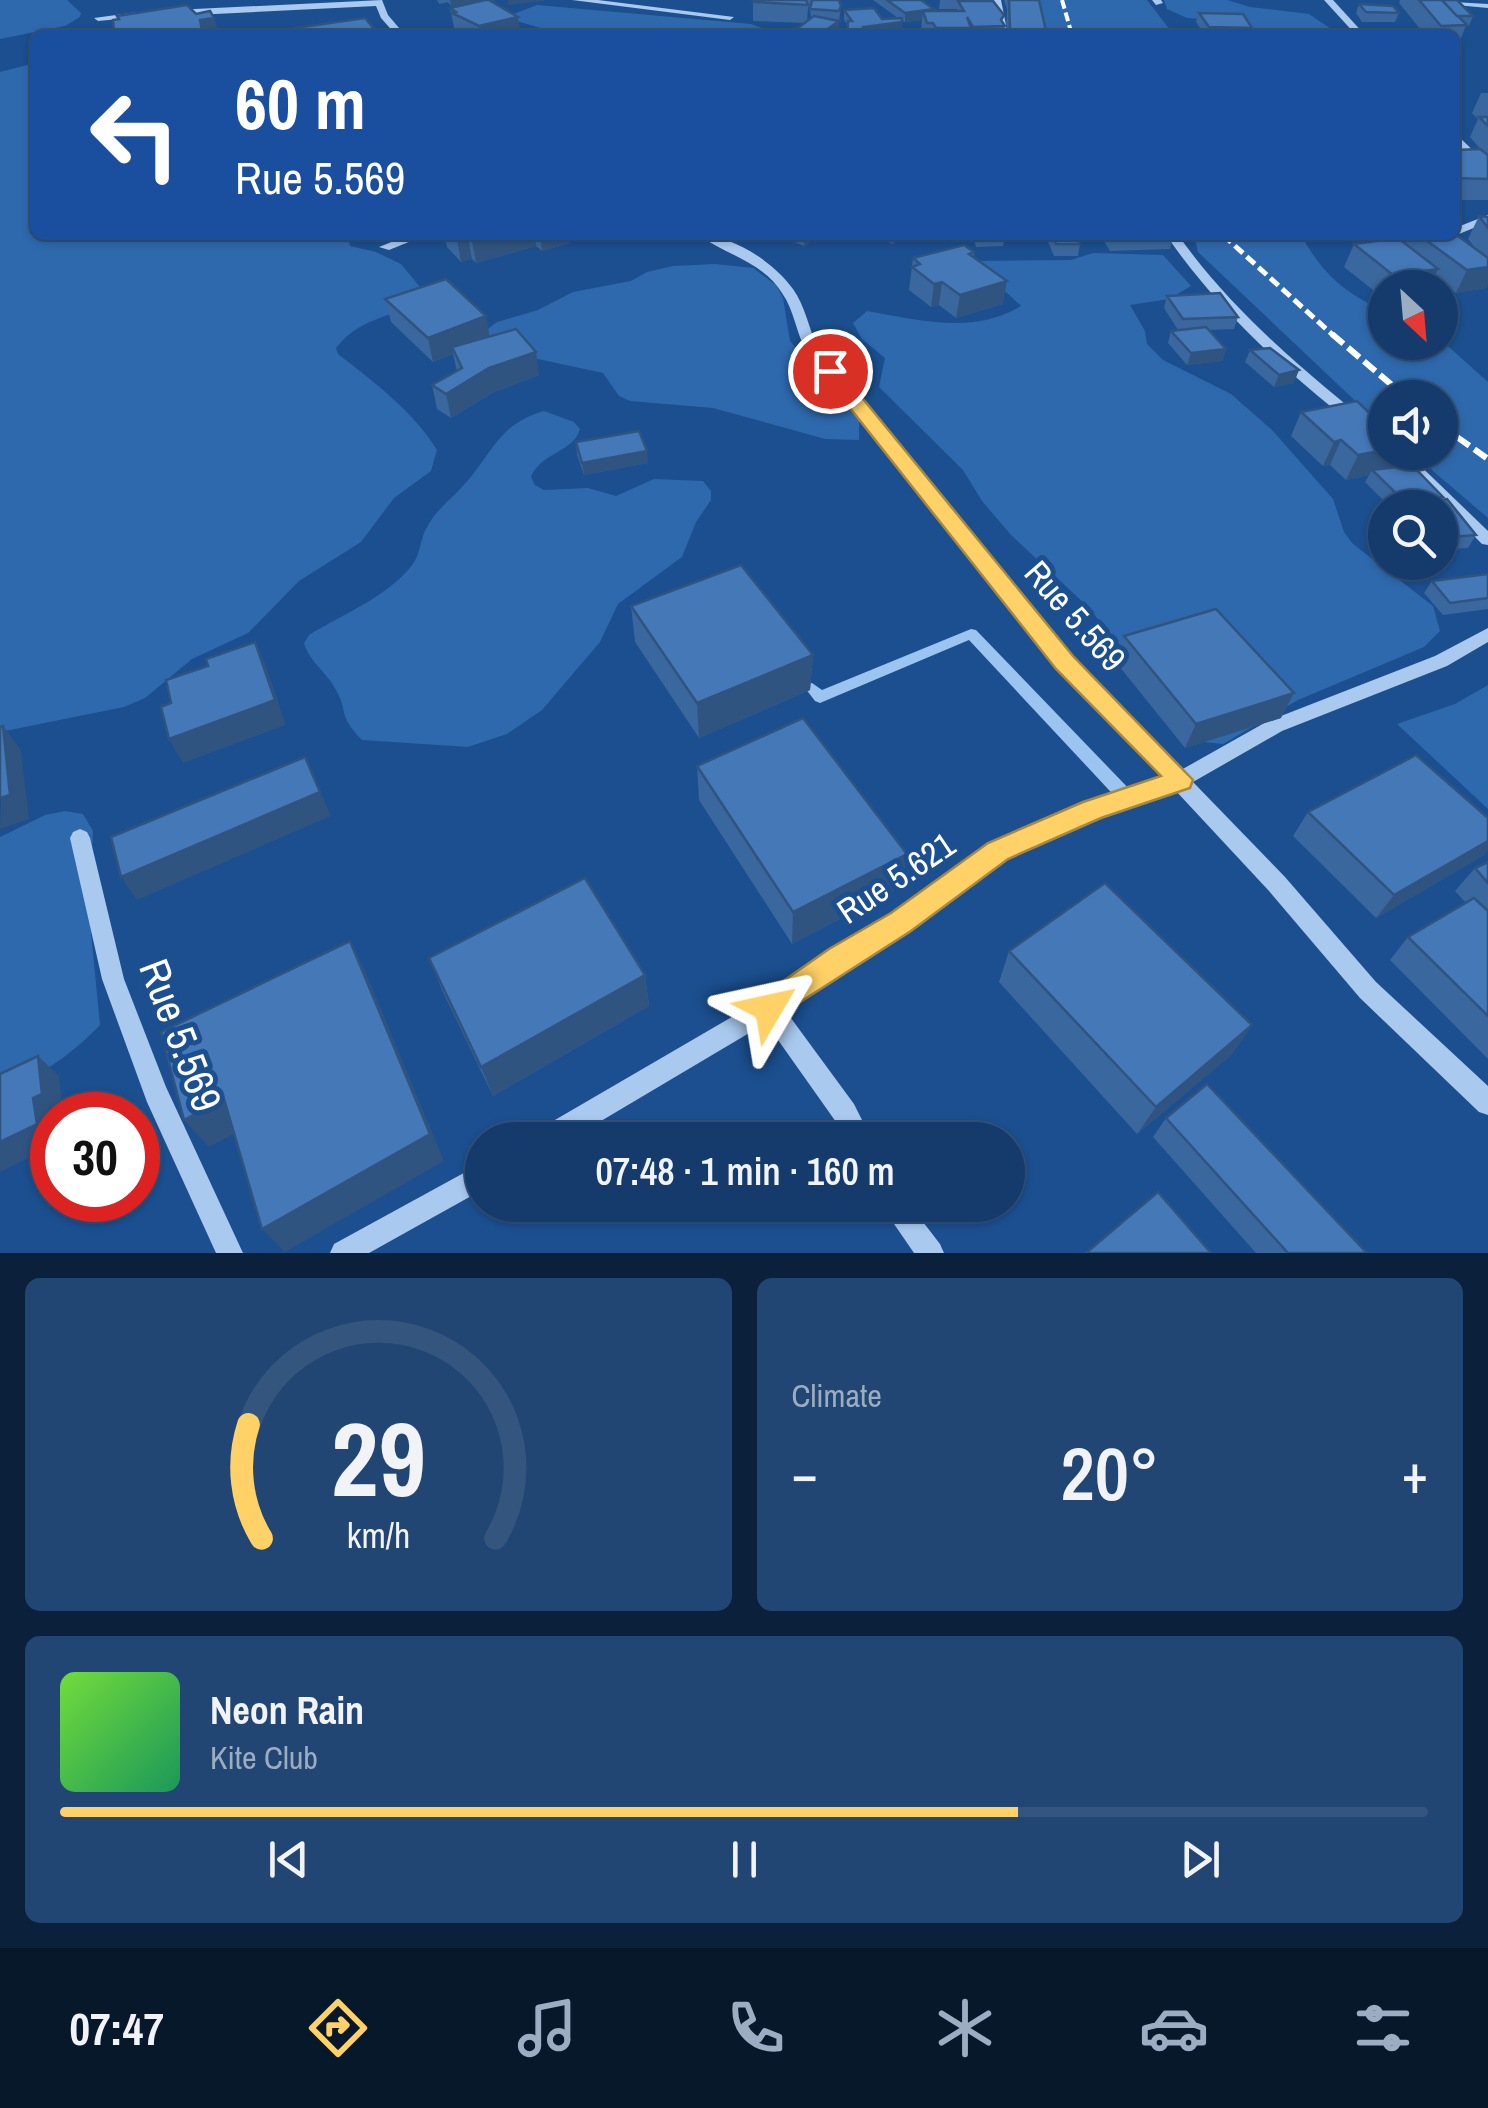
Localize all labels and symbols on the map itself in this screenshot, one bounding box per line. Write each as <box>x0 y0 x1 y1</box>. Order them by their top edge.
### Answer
north arrow <box>1368 270 1458 360</box>
pin <box>788 329 873 414</box>
street label: Rue 5.569 <box>1014 550 1137 681</box>
street label: Rue 5.621 <box>828 821 964 934</box>
street label: Rue 5.569 <box>126 951 236 1119</box>
position arrow <box>717 956 821 1060</box>
speed limit sign: 30 <box>30 1092 160 1222</box>

